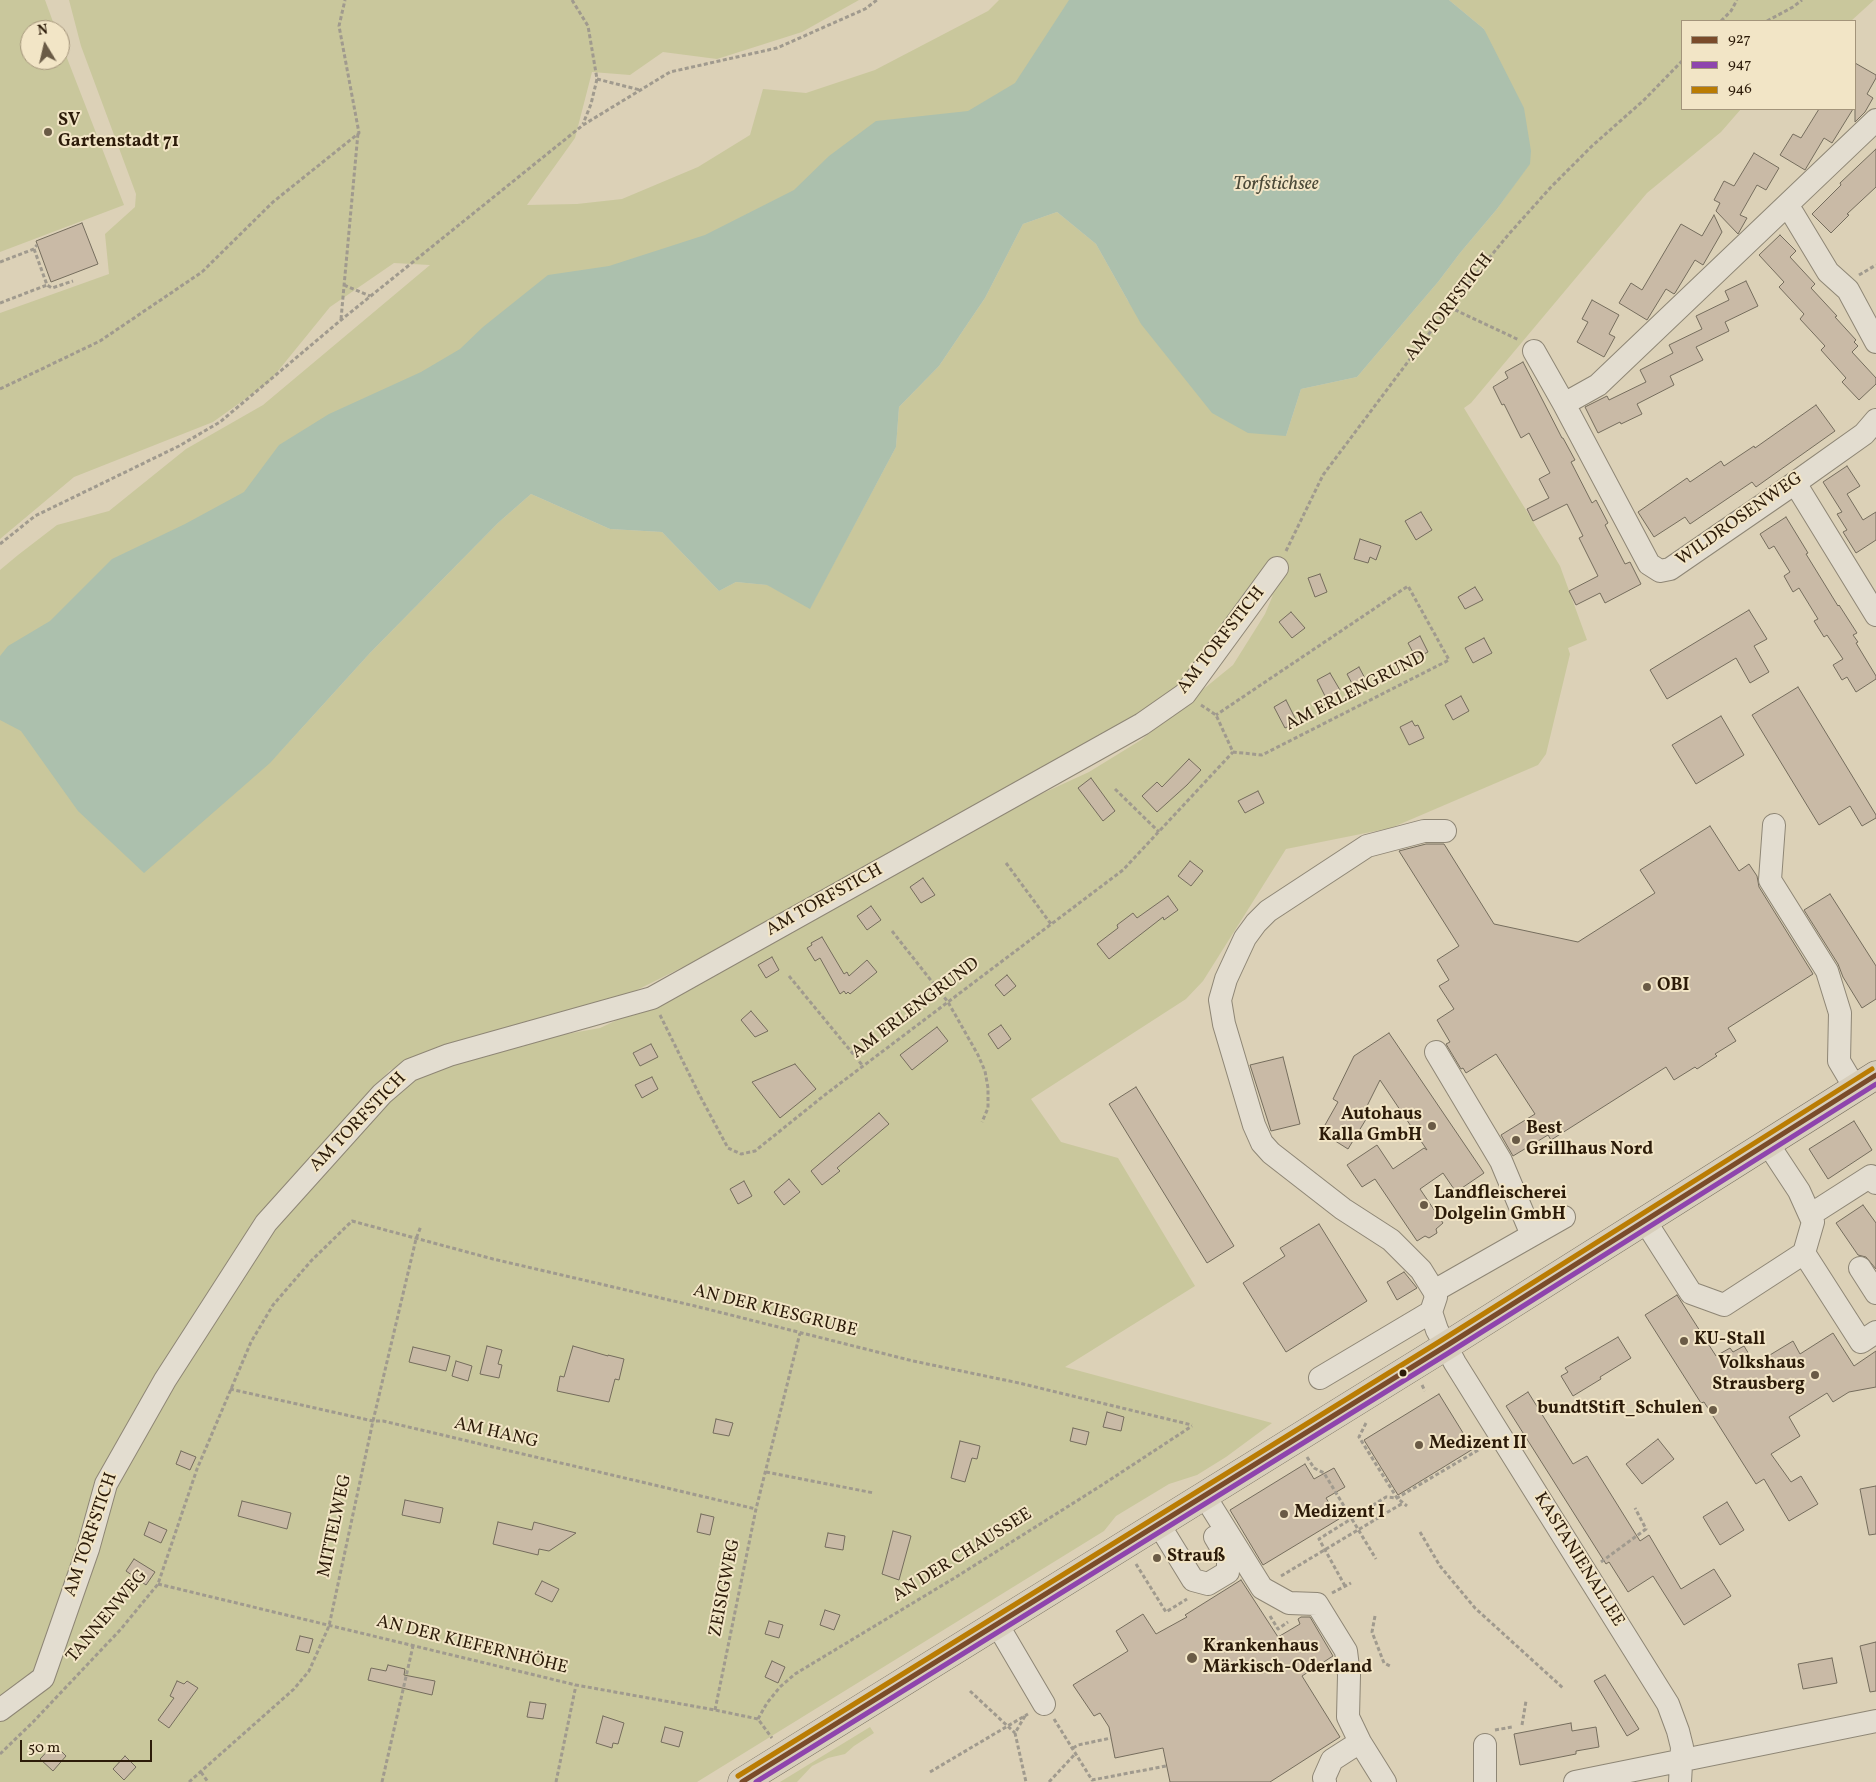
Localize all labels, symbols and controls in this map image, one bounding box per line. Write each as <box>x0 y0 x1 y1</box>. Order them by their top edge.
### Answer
north arrow <box>20 20 70 70</box>
legend <box>1681 20 1856 110</box>
text: N <box>36 21 49 41</box>
text: 927 <box>1728 29 1751 50</box>
text: 947 <box>1728 54 1752 75</box>
text: 946 <box>1728 79 1752 100</box>
place label: SV Gartenstadt 71 <box>58 111 179 154</box>
marker: SV Gartenstadt 71 <box>42 126 54 138</box>
water label: Torfstichsee <box>1233 175 1319 197</box>
street label: AM TORFSTICH <box>1401 250 1499 366</box>
street label: WILDROSENWEG <box>1673 468 1807 572</box>
street label: AM TORFSTICH <box>1173 583 1271 699</box>
street label: AM ERLENGRUND <box>1282 647 1430 737</box>
street label: AM TORFSTICH <box>763 860 887 942</box>
street label: AM ERLENGRUND <box>848 954 984 1064</box>
place label: OBI <box>1657 976 1689 998</box>
marker: OBI <box>1641 981 1653 993</box>
street label: AM TORFSTICH <box>306 1069 412 1177</box>
place label: Autohaus Kalla GmbH <box>1318 1105 1422 1148</box>
place label: Best Grillhaus Nord <box>1526 1119 1653 1162</box>
marker: Autohaus Kalla GmbH <box>1426 1120 1438 1132</box>
marker: Best Grillhaus Nord <box>1510 1134 1522 1146</box>
place label: Landfleischerei Dolgelin GmbH <box>1434 1184 1567 1226</box>
marker: Landfleischerei Dolgelin GmbH <box>1418 1199 1430 1211</box>
street label: AN DER KIESGRUBE <box>691 1281 859 1343</box>
place label: KU-Stall <box>1694 1330 1765 1352</box>
marker: KU-Stall <box>1678 1335 1690 1347</box>
place label: Volkshaus Strausberg <box>1712 1354 1805 1396</box>
unlabelled marker <box>1398 1368 1408 1378</box>
marker: Volkshaus Strausberg <box>1809 1369 1821 1381</box>
place label: bundtStift_Schulen <box>1537 1399 1703 1421</box>
marker: bundtStift_Schulen <box>1707 1404 1719 1416</box>
street label: AM HANG <box>452 1414 540 1454</box>
place label: Medizent II <box>1429 1434 1527 1456</box>
marker: Medizent II <box>1413 1439 1425 1451</box>
street label: AM TORFSTICH <box>61 1470 123 1600</box>
street label: MITTELWEG <box>315 1472 357 1580</box>
street label: KASTANIENALLEE <box>1528 1489 1628 1631</box>
place label: Medizent I <box>1294 1503 1385 1525</box>
street label: AN DER CHAUSSEE <box>889 1504 1037 1608</box>
marker: Medizent I <box>1278 1508 1290 1520</box>
street label: ZEISIGWEG <box>706 1537 746 1639</box>
place label: Strauß <box>1167 1547 1225 1569</box>
marker: Strauß <box>1151 1552 1163 1564</box>
street label: TANNENWEG <box>63 1566 153 1668</box>
street label: AN DER KIEFERNHÖHE <box>374 1612 570 1680</box>
place label: Krankenhaus Märkisch-Oderland <box>1203 1637 1372 1680</box>
marker: Krankenhaus Märkisch-Oderland <box>1185 1651 1199 1665</box>
scale bar <box>22 1730 155 1762</box>
text: 50 m <box>28 1738 60 1759</box>

